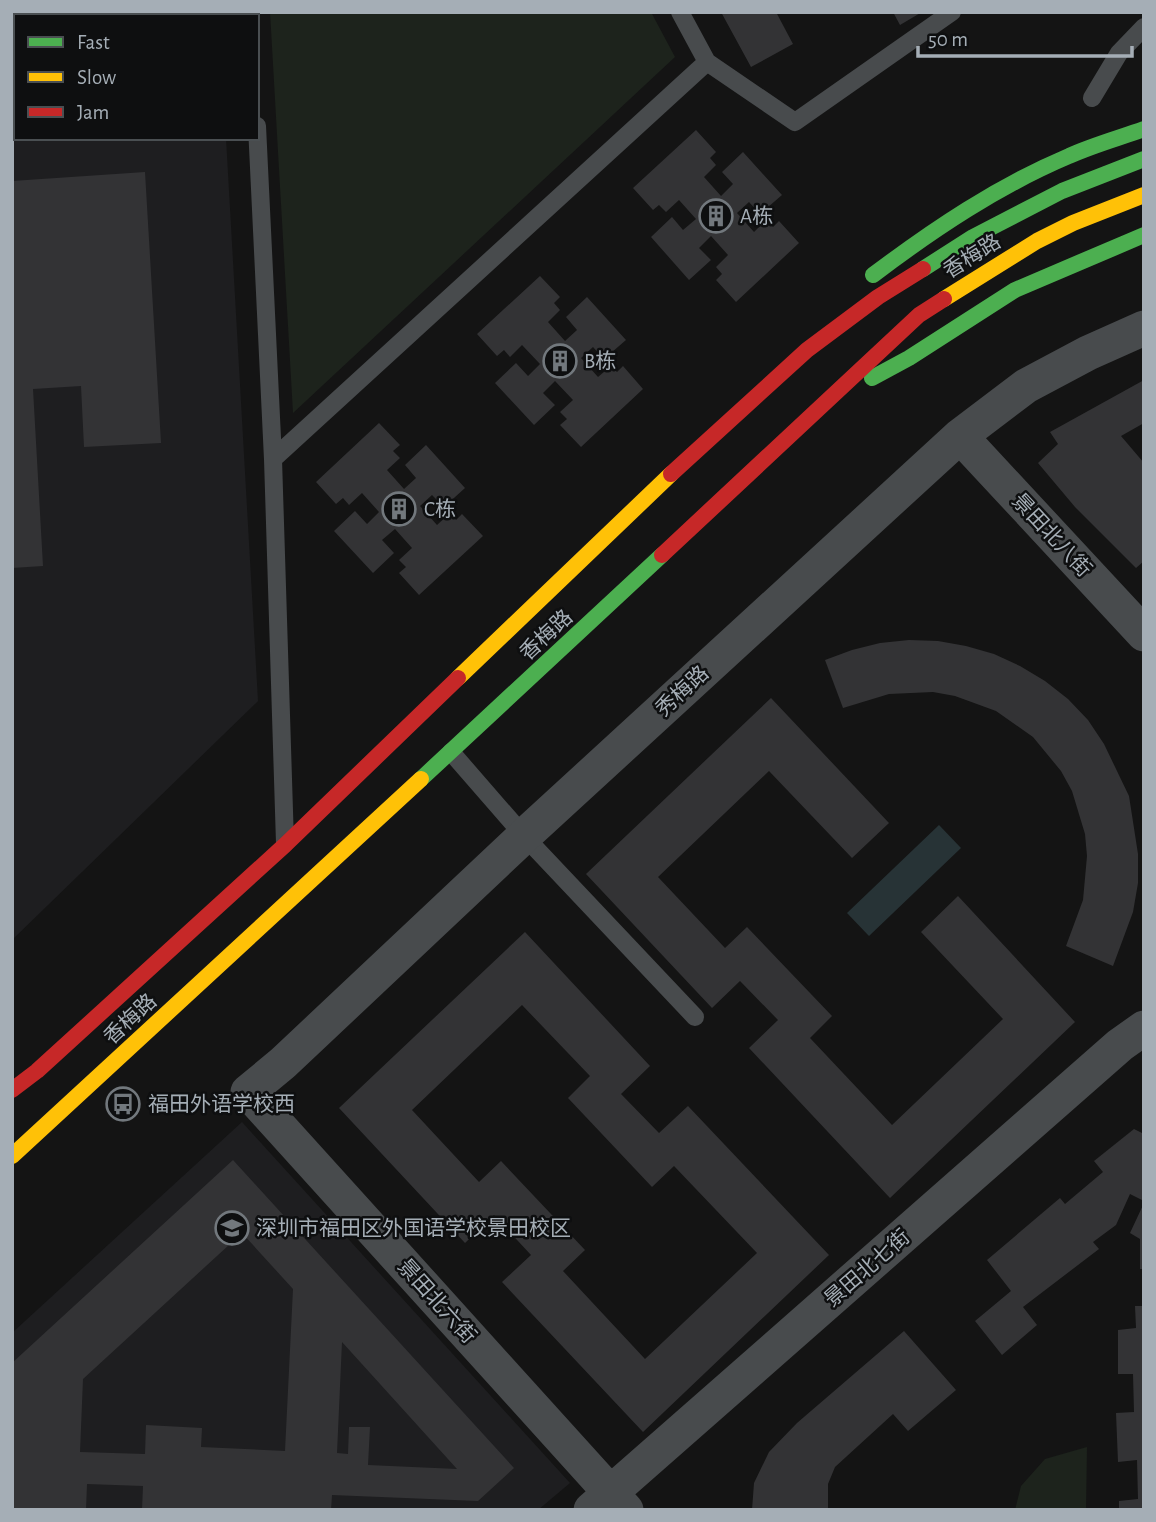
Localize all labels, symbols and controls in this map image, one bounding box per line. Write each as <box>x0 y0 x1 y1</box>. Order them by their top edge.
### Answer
legend <box>14 14 259 140</box>
scale bar <box>918 14 1132 58</box>
text: 50 m <box>928 29 968 50</box>
text: Fast <box>77 32 110 53</box>
text: Slow <box>77 67 116 88</box>
text: Jam <box>77 102 109 123</box>
building icon: A栋 <box>697 197 735 235</box>
place label: A栋 <box>740 205 773 227</box>
street label: 香梅路 <box>939 230 1005 282</box>
building icon: B栋 <box>541 342 579 380</box>
place label: B栋 <box>584 350 616 372</box>
street label: 景田北八街 <box>1008 489 1096 581</box>
building icon: C栋 <box>380 490 418 528</box>
place label: C栋 <box>424 498 456 520</box>
street label: 香梅路 <box>515 605 577 665</box>
street label: 秀梅路 <box>651 661 713 721</box>
street label: 香梅路 <box>99 989 161 1049</box>
bus stop icon: 福田外语学校西 <box>104 1085 142 1123</box>
place label: 福田外语学校西 <box>148 1093 295 1115</box>
school or university icon: 深圳市福田区外国语学校景田校区 <box>213 1209 251 1247</box>
place label: 深圳市福田区外国语学校景田校区 <box>256 1217 571 1239</box>
street label: 景田北七街 <box>820 1225 914 1311</box>
street label: 景田北六街 <box>394 1255 480 1347</box>

